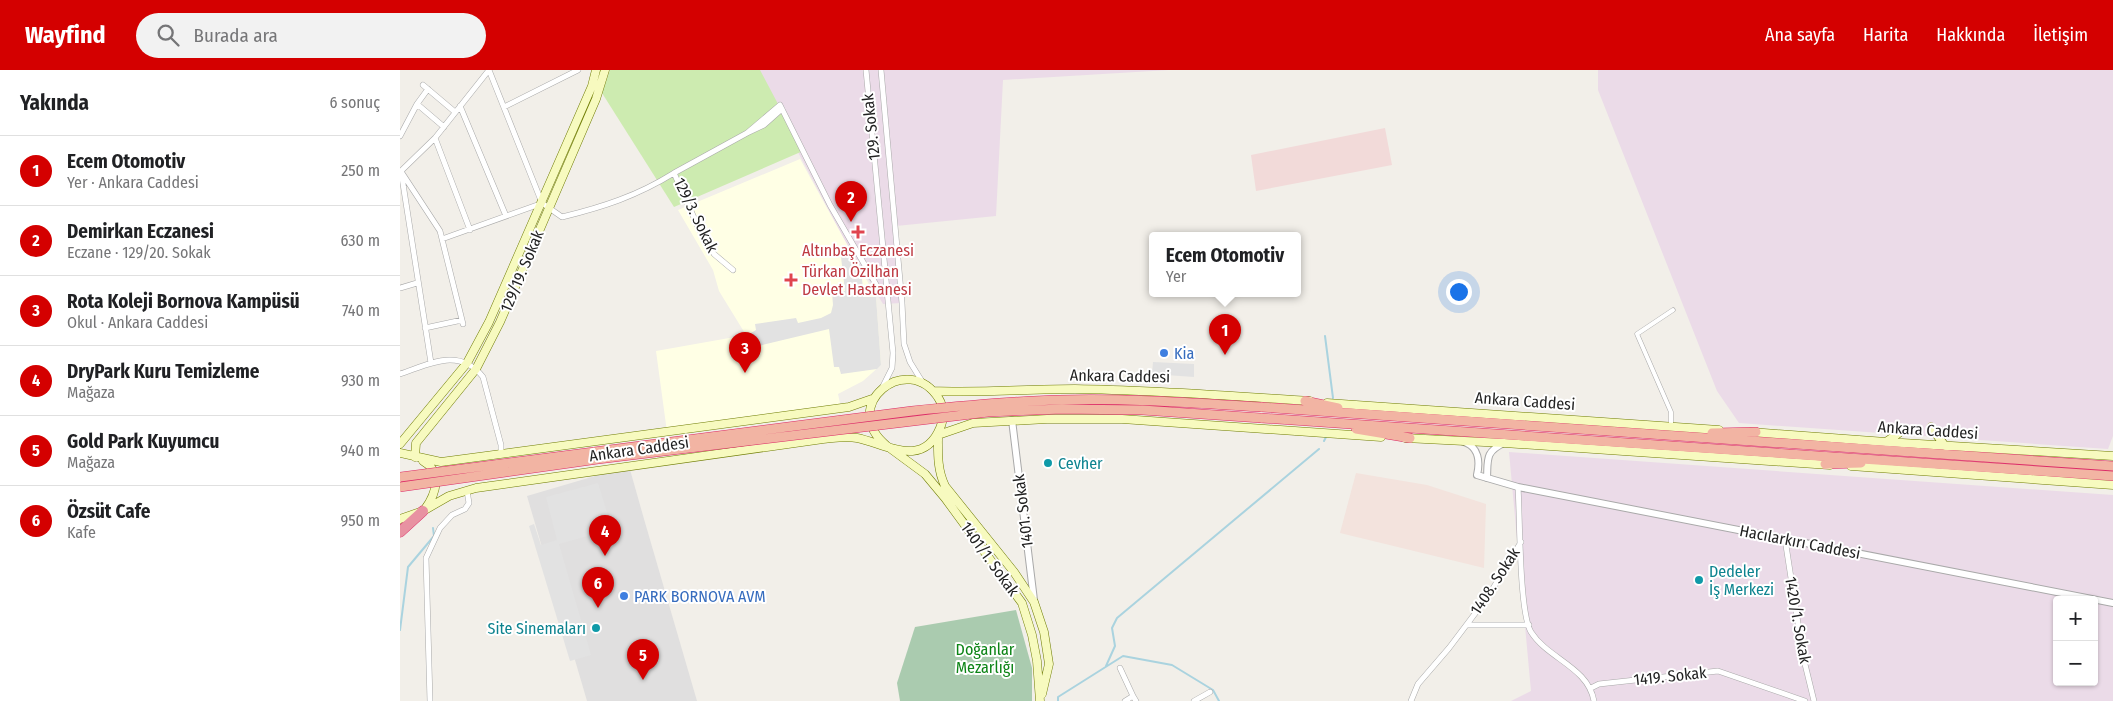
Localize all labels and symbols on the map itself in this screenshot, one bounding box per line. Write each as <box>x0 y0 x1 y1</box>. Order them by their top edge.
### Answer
street label: 129. Sokak <box>858 92 884 161</box>
street label: 129/3. Sokak <box>670 175 722 256</box>
pin: 2 <box>835 181 867 222</box>
marker: Altınbaş Eczanesi <box>852 226 864 238</box>
street label: 129/19. Sokak <box>496 227 548 315</box>
place label: Altınbaş Eczanesi <box>802 241 914 260</box>
place label: Türkan Özilhan Devlet Hastanesi <box>802 262 912 299</box>
marker: Türkan Özilhan Devlet Hastanesi <box>784 273 798 287</box>
your location <box>1446 279 1472 305</box>
pin: 1 <box>1209 314 1241 355</box>
pin: 3 <box>729 332 761 373</box>
place label: Kia <box>1174 344 1194 363</box>
marker: Kia <box>1158 347 1170 359</box>
street label: Ankara Caddesi <box>1070 366 1170 386</box>
street label: Ankara Caddesi <box>1474 388 1576 414</box>
street label: Ankara Caddesi <box>1877 417 1979 443</box>
street label: Ankara Caddesi <box>588 433 690 465</box>
place label: Cevher <box>1058 454 1103 473</box>
marker: Cevher <box>1042 457 1054 469</box>
street label: 1401. Sokak <box>1009 472 1037 549</box>
pin: 4 <box>589 515 621 556</box>
street label: 1401/1. Sokak <box>957 518 1024 600</box>
street label: Hacılarkırı Caddesi <box>1738 521 1862 563</box>
street label: 1408. Sokak <box>1466 543 1524 618</box>
place label: Dedeler İş Merkezi <box>1709 562 1774 599</box>
pin: 6 <box>582 567 614 608</box>
marker: Dedeler İş Merkezi <box>1693 574 1705 586</box>
street label: 1420/1. Sokak <box>1781 575 1815 665</box>
place label: PARK BORNOVA AVM <box>634 587 766 606</box>
marker: PARK BORNOVA AVM <box>618 590 630 602</box>
place label: Site Sinemaları <box>487 619 586 638</box>
marker: Site Sinemaları <box>590 622 602 634</box>
pin: 5 <box>627 639 659 680</box>
park label: Doğanlar Mezarlığı <box>956 640 1015 677</box>
street label: 1419. Sokak <box>1633 663 1708 689</box>

